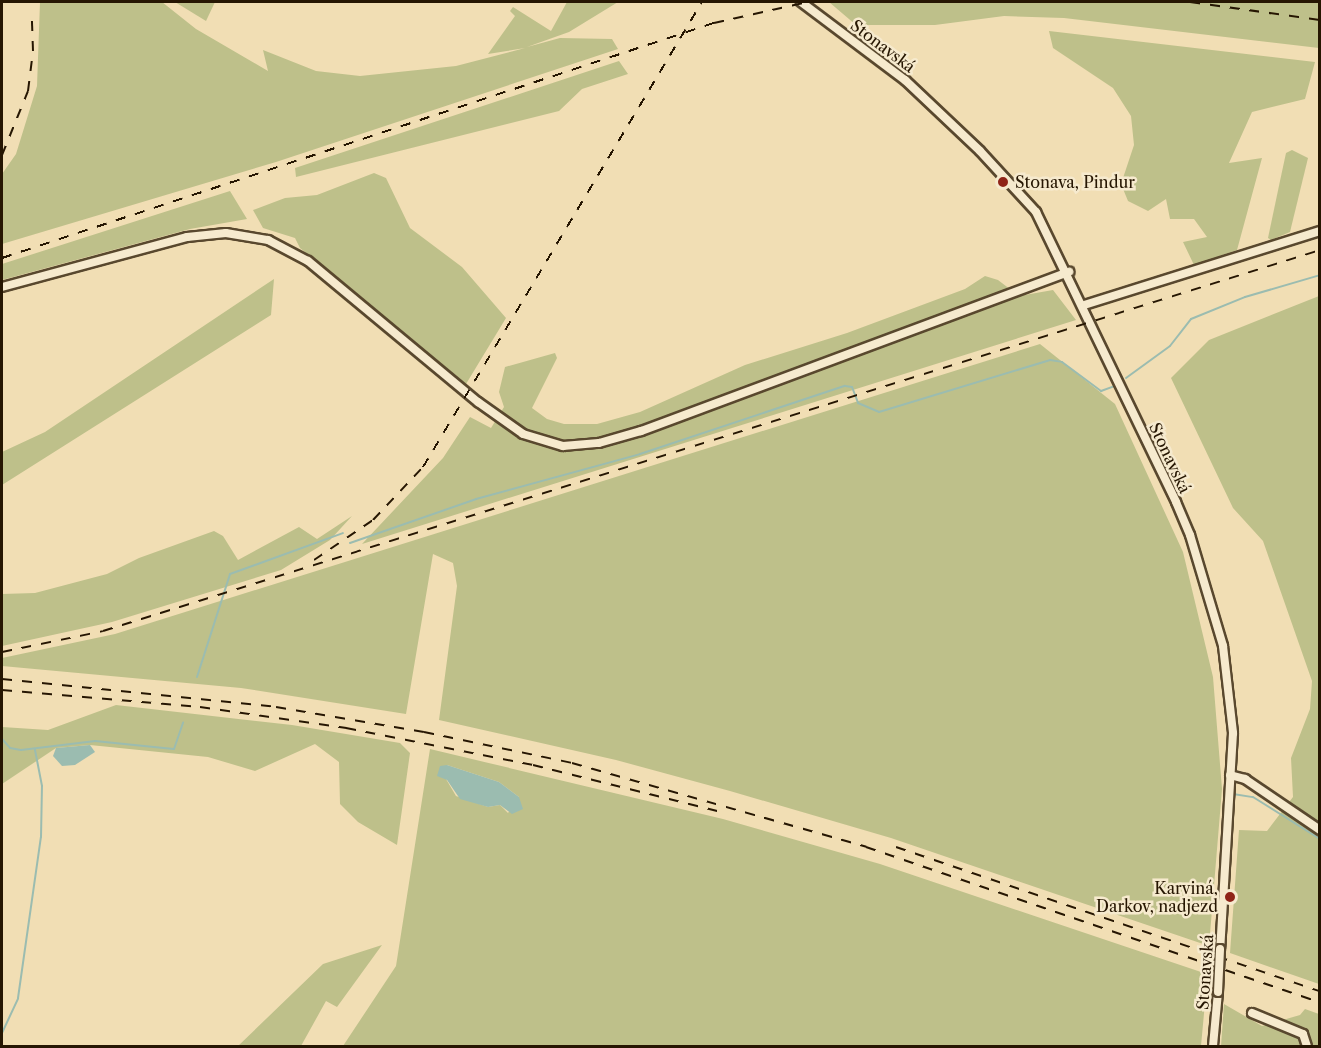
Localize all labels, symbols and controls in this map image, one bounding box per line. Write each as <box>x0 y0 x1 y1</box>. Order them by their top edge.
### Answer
street label: Stonavská <box>847 16 919 76</box>
place label: Stonava, Pindur <box>1015 172 1135 192</box>
marker: Stonava, Pindur <box>996 175 1010 189</box>
street label: Stonavská <box>1145 420 1195 496</box>
place label: Karviná, Darkov, nadjezd <box>1096 878 1218 916</box>
marker: Karviná, Darkov, nadjezd <box>1223 890 1237 904</box>
street label: Stonavská <box>1193 934 1217 1010</box>

